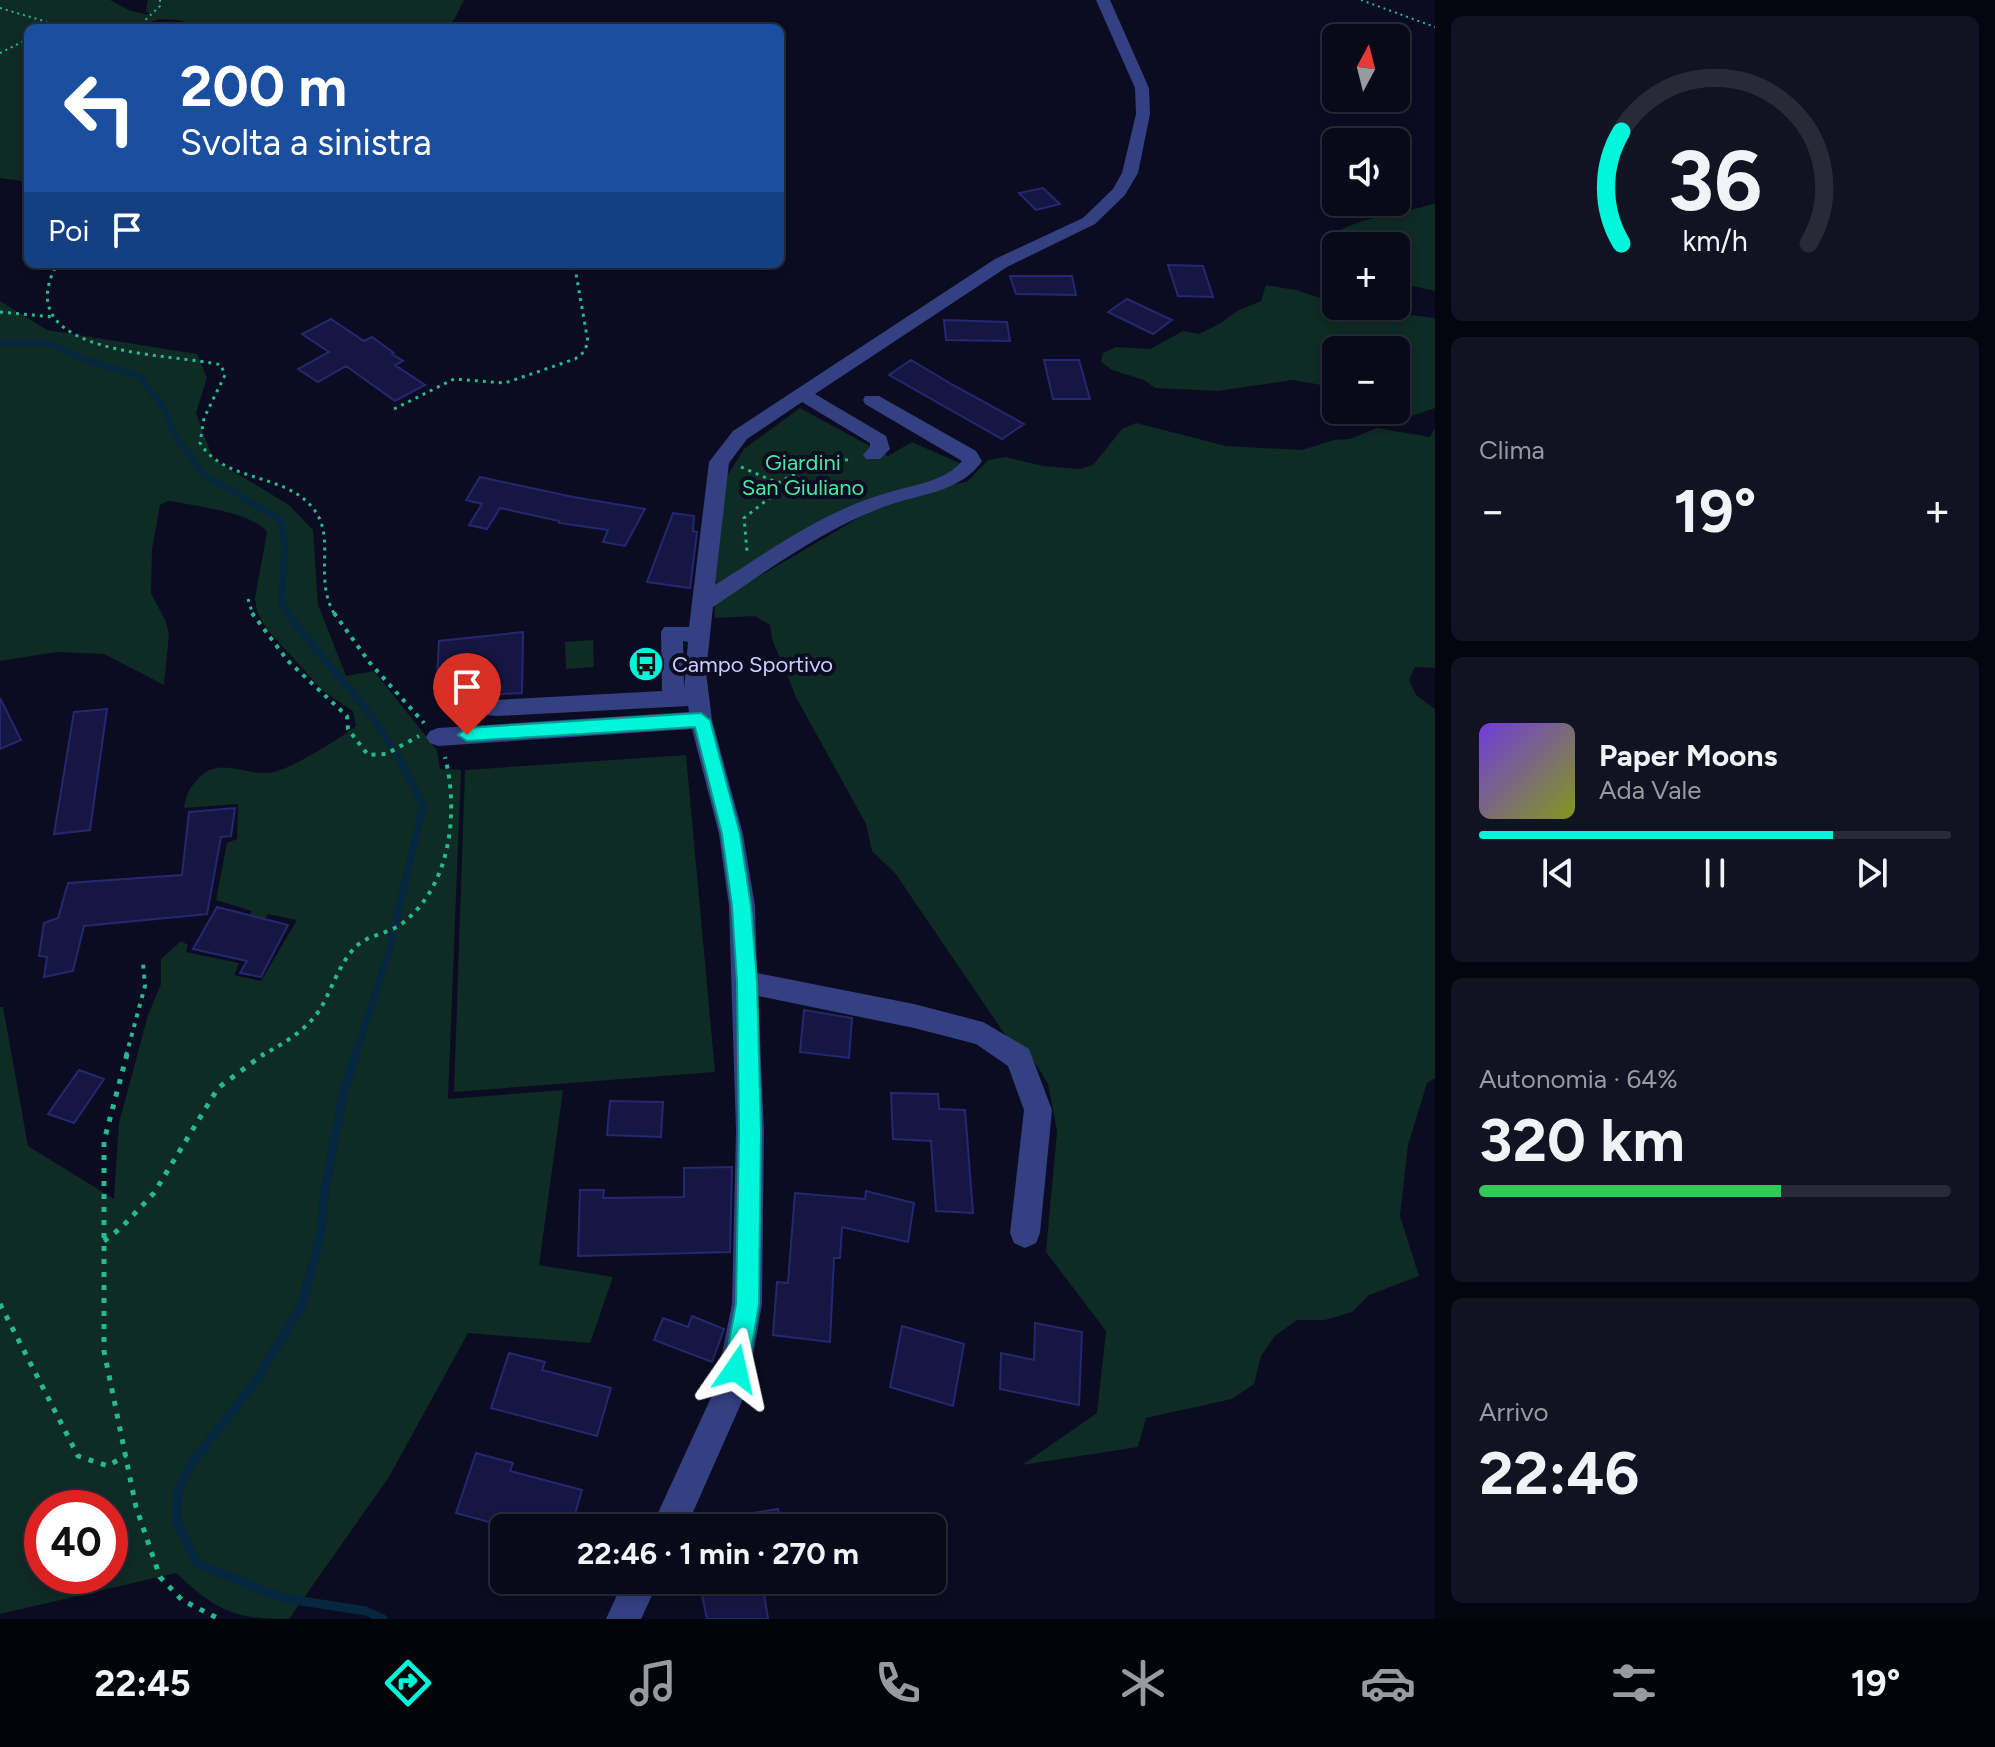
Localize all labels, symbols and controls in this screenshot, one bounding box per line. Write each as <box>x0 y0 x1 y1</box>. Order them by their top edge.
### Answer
north arrow <box>1322 24 1410 112</box>
map controls <box>1322 24 1410 424</box>
text: 200 m <box>180 53 347 120</box>
icon: left <box>48 56 152 160</box>
text: Svolta a sinistra <box>180 121 432 164</box>
button: sound <box>1322 128 1410 216</box>
text: 36 <box>1668 131 1762 231</box>
icon: arrive <box>105 208 149 252</box>
text: Poi <box>48 212 89 249</box>
text: km/h <box>1682 224 1748 258</box>
button: + <box>1322 232 1410 320</box>
button: − <box>1322 336 1410 424</box>
text: Clima <box>1479 434 1545 466</box>
park label: Giardini San Giuliano <box>742 449 864 501</box>
text: 19° <box>1674 475 1756 547</box>
text: − <box>1479 484 1506 537</box>
text: + <box>1924 484 1951 537</box>
bus stop icon: Campo Sportivo <box>627 645 665 683</box>
place label: Campo Sportivo <box>672 651 833 678</box>
pin <box>433 653 501 735</box>
icon: arrive <box>445 665 489 709</box>
text: Paper Moons <box>1599 737 1778 774</box>
text: Ada Vale <box>1599 774 1702 806</box>
icon: previous <box>1536 851 1580 895</box>
icon: pause <box>1693 851 1737 895</box>
icon: next <box>1850 851 1894 895</box>
text: Autonomia · 64% <box>1479 1063 1678 1095</box>
text: 320 km <box>1479 1104 1685 1176</box>
position arrow <box>694 1327 778 1411</box>
text: Arrivo <box>1479 1396 1549 1428</box>
text: 22:46 <box>1479 1437 1639 1509</box>
speed limit sign: 40 <box>24 1490 128 1594</box>
text: 22:46 · 1 min · 270 m <box>577 1535 859 1572</box>
icon: directions <box>380 1655 436 1711</box>
icon: music <box>625 1655 681 1711</box>
icon: phone <box>870 1655 926 1711</box>
icon: climate <box>1115 1655 1171 1711</box>
icon: car <box>1360 1655 1416 1711</box>
icon: filters <box>1606 1655 1662 1711</box>
text: 22:45 <box>95 1662 191 1705</box>
text: 19° <box>1851 1662 1900 1705</box>

